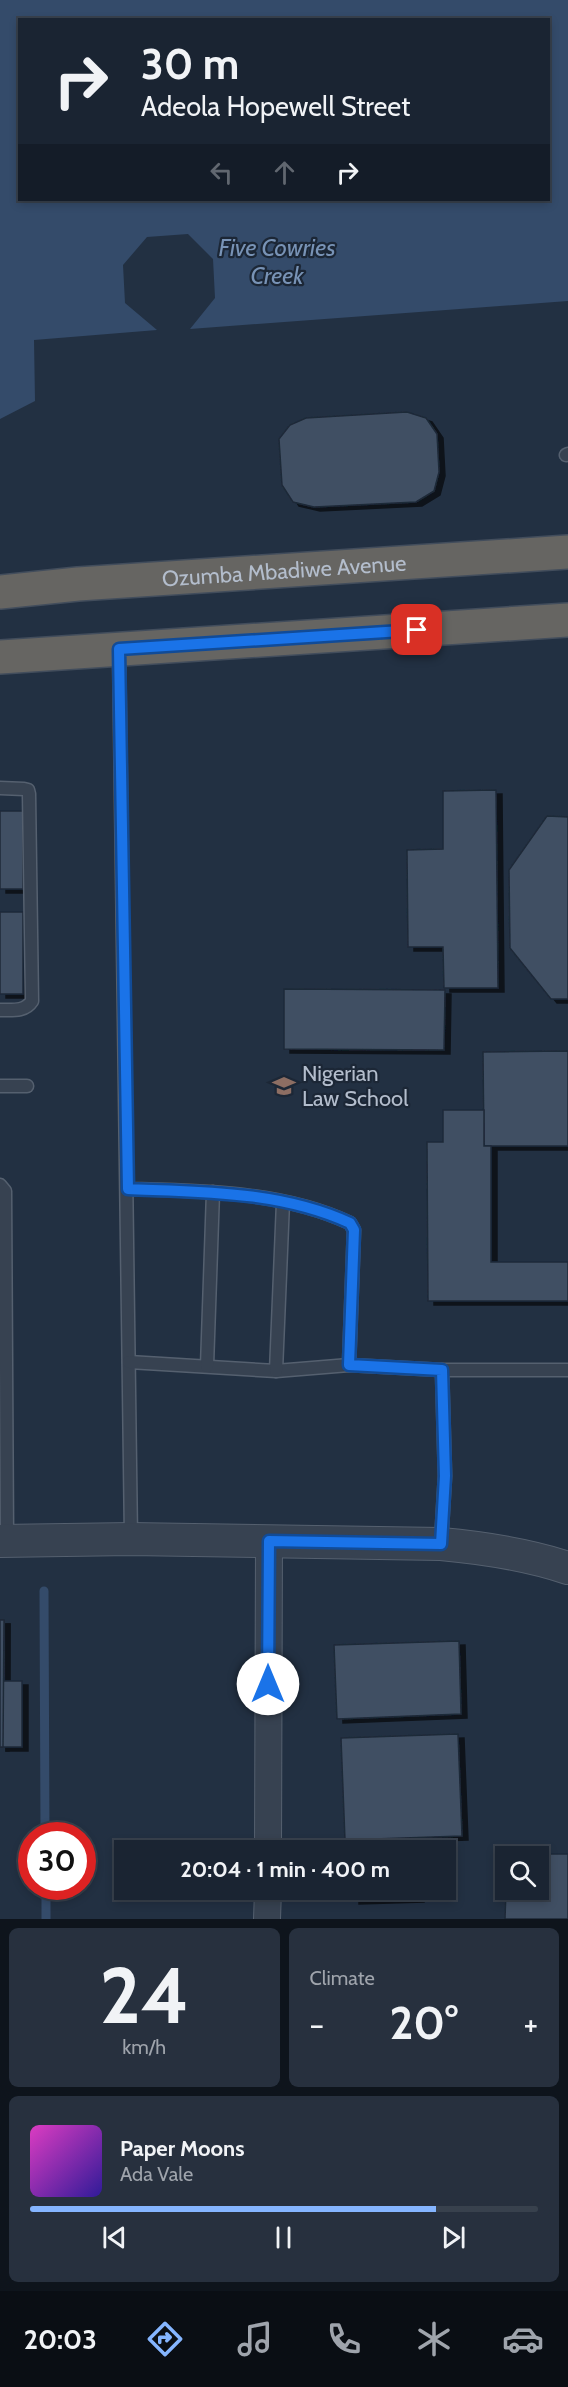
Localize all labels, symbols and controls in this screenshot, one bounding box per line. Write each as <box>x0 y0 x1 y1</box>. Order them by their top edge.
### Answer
text: 30 m <box>141 38 239 90</box>
icon: right <box>42 42 120 120</box>
text: Adeola Hopewell Street <box>141 90 410 123</box>
icon: left <box>205 156 238 189</box>
icon: ahead <box>268 156 301 189</box>
icon: right <box>331 156 364 189</box>
water label: Five Cowries Creek <box>218 233 336 290</box>
street label: Ozumba Mbadiwe Avenue <box>161 549 407 592</box>
pin <box>391 604 442 655</box>
icon: arrive <box>400 613 433 646</box>
place label: Nigerian Law School <box>302 1060 409 1112</box>
school or university icon: Nigerian Law School <box>271 1073 297 1099</box>
position arrow <box>236 1652 300 1716</box>
speed limit sign: 30 <box>18 1822 96 1900</box>
map controls <box>495 1846 549 1900</box>
button: search <box>495 1846 549 1900</box>
text: 20:04 · 1 min · 400 m <box>180 1856 390 1883</box>
text: 24 <box>99 1948 189 2043</box>
text: Climate <box>310 1966 375 1990</box>
text: 20° <box>389 1996 458 2050</box>
text: − <box>310 2004 324 2044</box>
text: + <box>523 2004 538 2044</box>
text: km/h <box>122 2035 166 2059</box>
text: Paper Moons <box>120 2135 244 2162</box>
text: Ada Vale <box>120 2162 193 2186</box>
icon: previous <box>98 2221 131 2254</box>
icon: pause <box>267 2221 300 2254</box>
icon: next <box>437 2221 470 2254</box>
icon: directions <box>144 2318 186 2360</box>
icon: music <box>234 2318 276 2360</box>
icon: phone <box>323 2318 365 2360</box>
icon: climate <box>413 2318 455 2360</box>
icon: car <box>502 2318 544 2360</box>
text: 20:03 <box>24 2323 97 2356</box>

